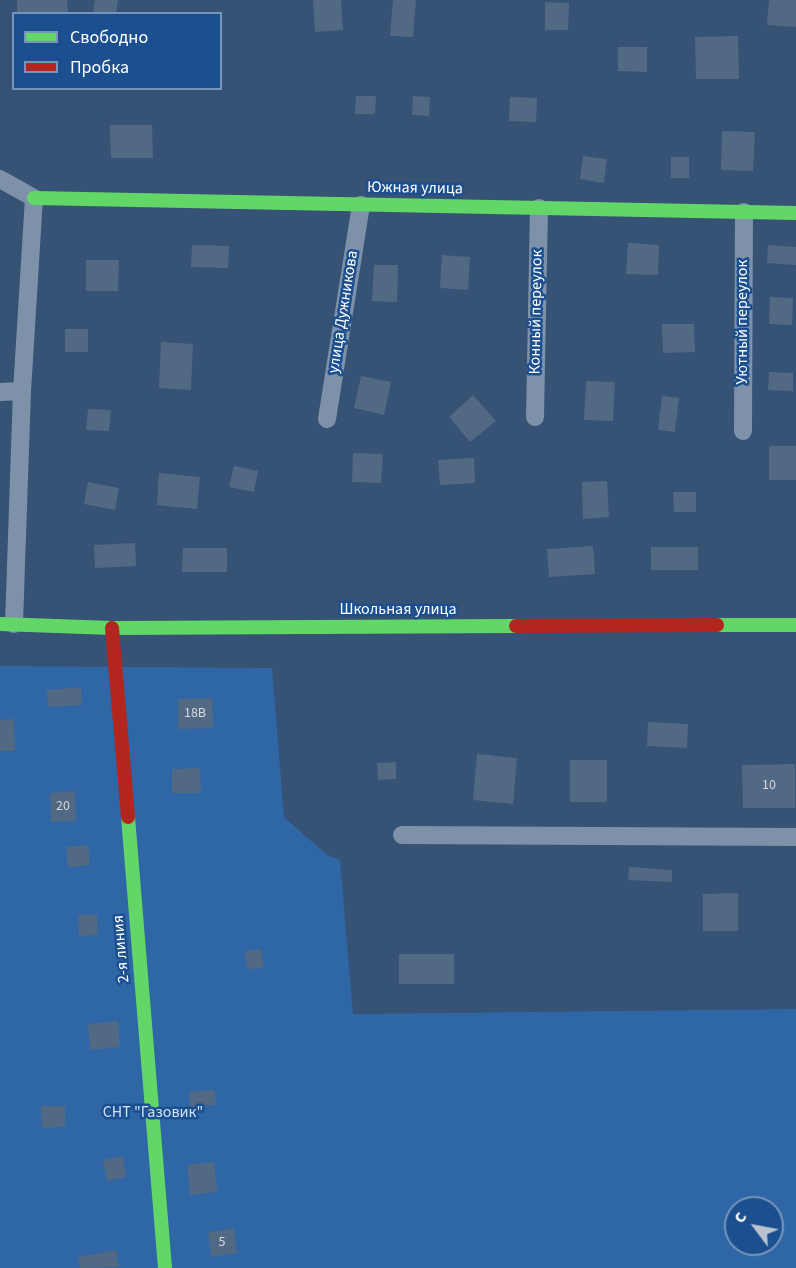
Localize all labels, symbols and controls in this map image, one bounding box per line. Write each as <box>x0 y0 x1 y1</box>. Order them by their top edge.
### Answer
legend <box>12 12 222 90</box>
text: Свободно <box>70 25 148 50</box>
text: Пробка <box>70 55 129 80</box>
street label: Южная улица <box>367 179 463 199</box>
street label: улица Дужникова <box>325 249 363 375</box>
street label: Конный переулок <box>526 249 548 375</box>
street label: Уютный переулок <box>733 260 753 384</box>
street label: Школьная улица <box>339 600 457 620</box>
house number: 18В <box>184 706 206 722</box>
house number: 10 <box>762 778 776 794</box>
house number: 20 <box>56 799 70 815</box>
street label: 2-я линия <box>109 914 135 984</box>
park label: СНТ "Газовик" <box>103 1103 203 1123</box>
north arrow <box>724 1196 784 1256</box>
text: С <box>729 1208 752 1227</box>
house number: 5 <box>219 1235 225 1251</box>

